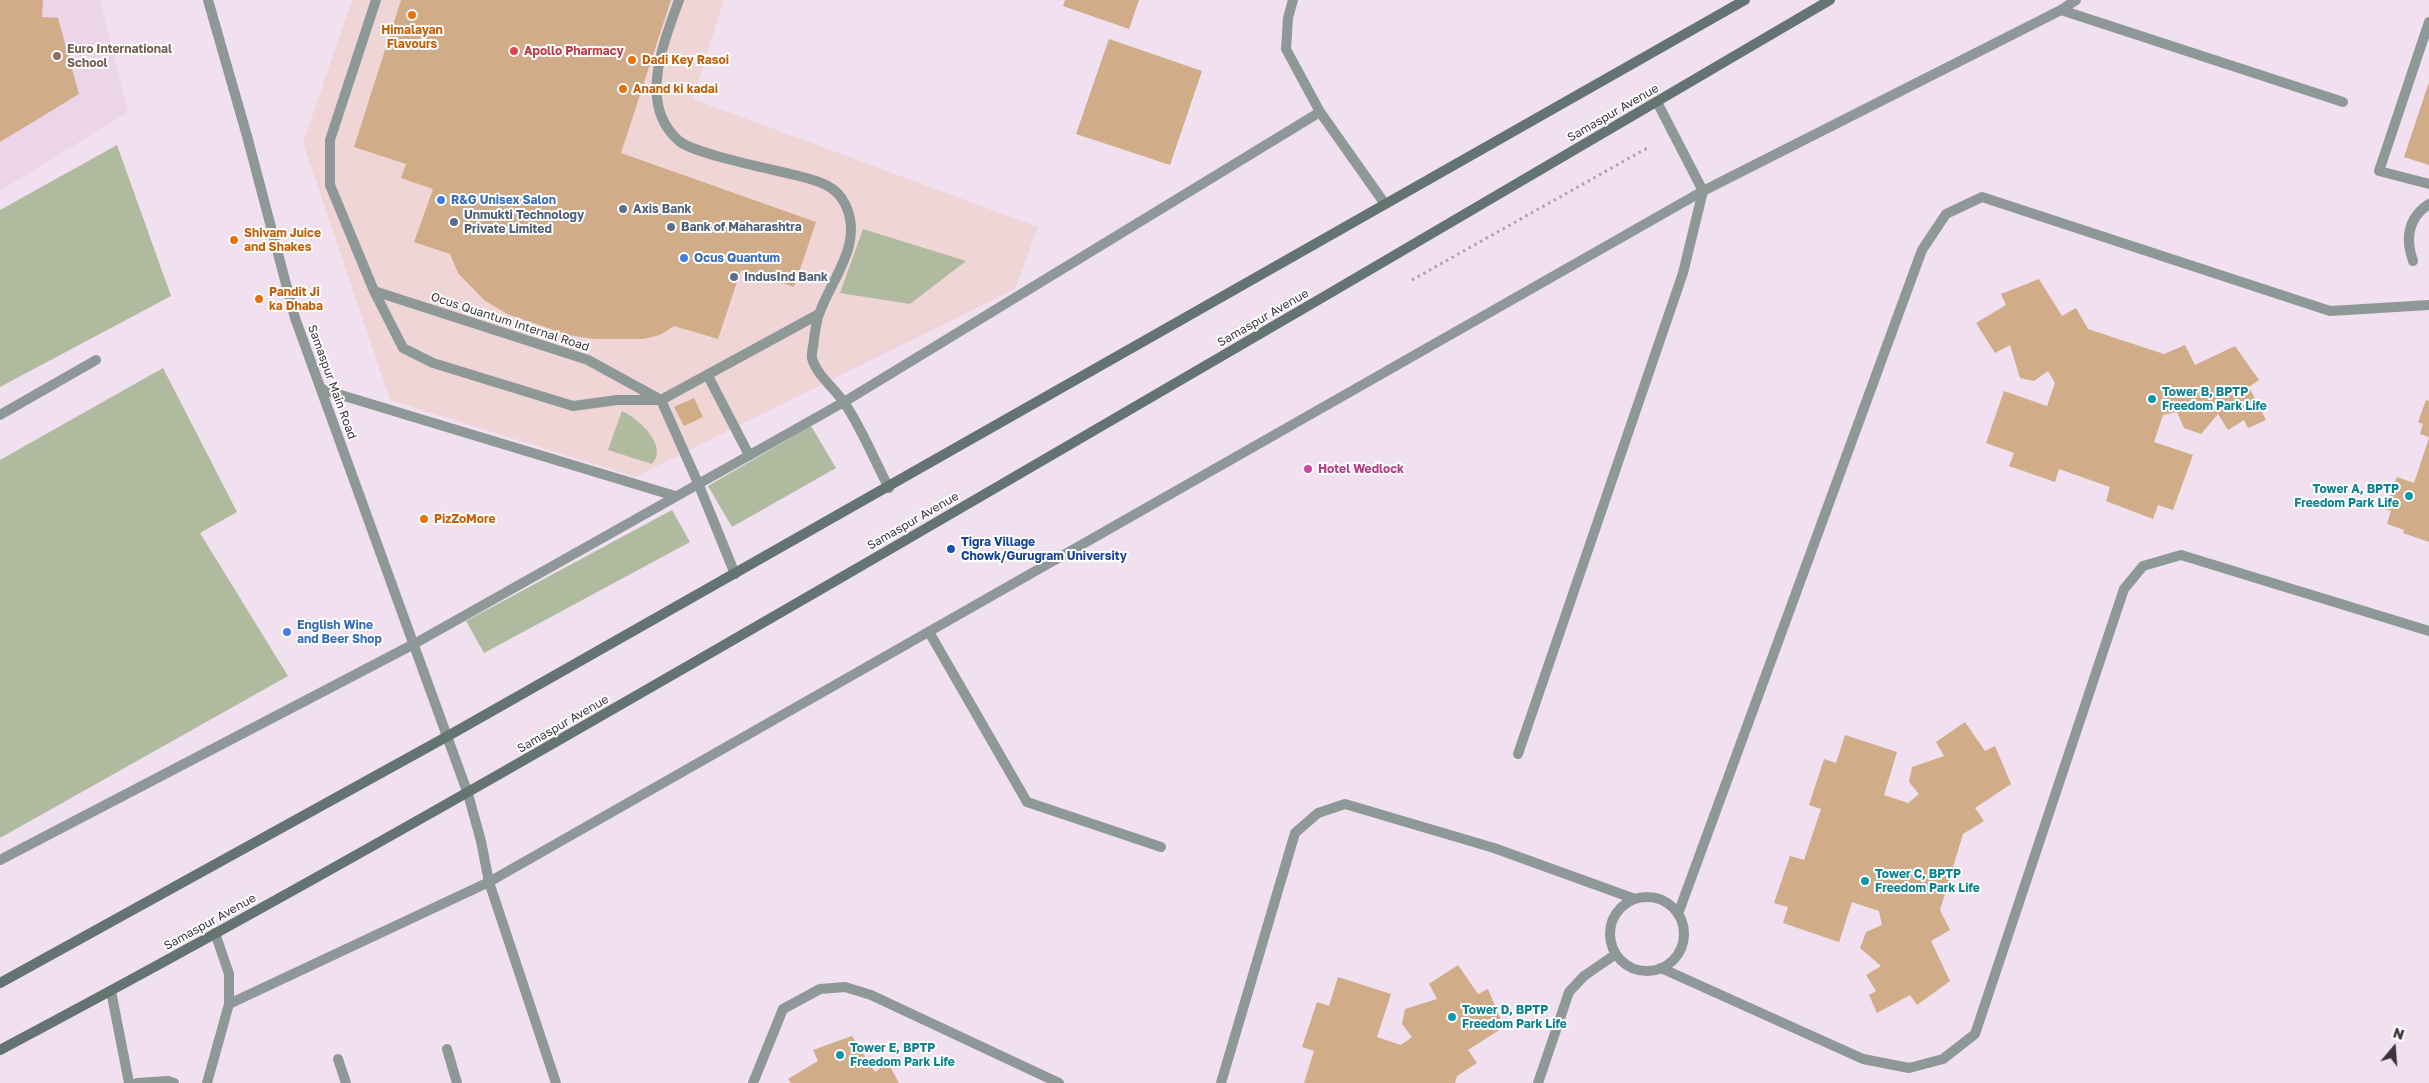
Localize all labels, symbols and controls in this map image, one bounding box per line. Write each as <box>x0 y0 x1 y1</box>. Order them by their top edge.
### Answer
marker: Himalayan Flavours <box>406 9 418 21</box>
place label: Himalayan Flavours <box>381 23 443 51</box>
place label: Euro International School <box>67 42 172 70</box>
place label: Apollo Pharmacy <box>524 44 624 58</box>
marker: Apollo Pharmacy <box>508 45 520 57</box>
marker: Euro International School <box>51 50 63 62</box>
place label: Dadi Key Rasoi <box>642 53 729 67</box>
marker: Dadi Key Rasoi <box>626 54 638 66</box>
street label: Samaspur Avenue <box>1565 81 1661 145</box>
place label: Anand ki kadai <box>633 82 718 96</box>
marker: Anand ki kadai <box>617 83 629 95</box>
place label: R&G Unisex Salon <box>451 193 556 207</box>
marker: R&G Unisex Salon <box>435 194 447 206</box>
place label: Axis Bank <box>633 202 691 216</box>
marker: Axis Bank <box>617 203 629 215</box>
place label: Unmukti Technology Private Limited <box>464 208 584 236</box>
marker: Unmukti Technology Private Limited <box>448 216 460 228</box>
place label: Bank of Maharashtra <box>681 220 802 234</box>
marker: Bank of Maharashtra <box>665 221 677 233</box>
place label: Shivam Juice and Shakes <box>244 226 321 254</box>
marker: Shivam Juice and Shakes <box>228 234 240 246</box>
place label: Ocus Quantum <box>694 251 780 265</box>
marker: Ocus Quantum <box>678 252 690 264</box>
place label: IndusInd Bank <box>744 270 828 284</box>
marker: IndusInd Bank <box>728 271 740 283</box>
place label: Pandit Ji ka Dhaba <box>269 285 323 313</box>
street label: Samaspur Avenue <box>1215 286 1311 350</box>
street label: Ocus Quantum Internal Road <box>429 290 591 354</box>
marker: Pandit Ji ka Dhaba <box>253 293 265 305</box>
street label: Samaspur Main Road <box>305 323 359 441</box>
place label: Tower B, BPTP Freedom Park Life <box>2162 385 2267 413</box>
marker: Tower B, BPTP Freedom Park Life <box>2146 393 2158 405</box>
place label: Hotel Wedlock <box>1318 462 1404 476</box>
marker: Hotel Wedlock <box>1302 463 1314 475</box>
place label: Tower A, BPTP Freedom Park Life <box>2294 482 2399 510</box>
street label: Samaspur Avenue <box>865 489 961 553</box>
marker: Tower A, BPTP Freedom Park Life <box>2403 490 2415 502</box>
place label: PizZoMore <box>434 512 496 526</box>
marker: PizZoMore <box>418 513 430 525</box>
place label: Tigra Village Chowk/Gurugram University <box>961 535 1127 563</box>
marker: Tigra Village Chowk/Gurugram University <box>945 543 957 555</box>
place label: English Wine and Beer Shop <box>297 618 382 646</box>
marker: English Wine and Beer Shop <box>281 626 293 638</box>
street label: Samaspur Avenue <box>515 692 611 756</box>
place label: Tower C, BPTP Freedom Park Life <box>1875 867 1980 895</box>
marker: Tower C, BPTP Freedom Park Life <box>1859 875 1871 887</box>
street label: Samaspur Avenue <box>162 891 258 953</box>
place label: Tower D, BPTP Freedom Park Life <box>1462 1003 1567 1031</box>
marker: Tower D, BPTP Freedom Park Life <box>1446 1011 1458 1023</box>
north arrow <box>2369 1023 2419 1073</box>
text: N <box>2391 1024 2406 1043</box>
place label: Tower E, BPTP Freedom Park Life <box>850 1041 955 1069</box>
marker: Tower E, BPTP Freedom Park Life <box>834 1049 846 1061</box>

